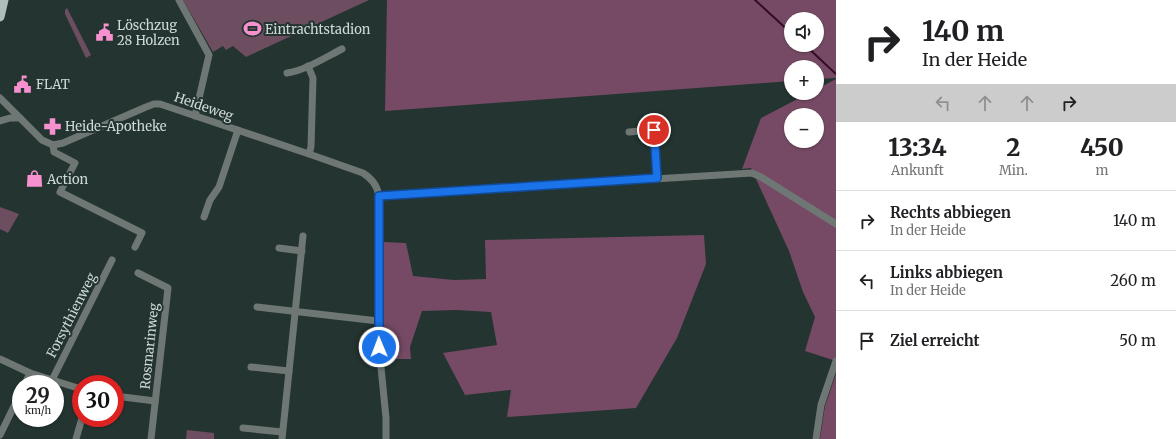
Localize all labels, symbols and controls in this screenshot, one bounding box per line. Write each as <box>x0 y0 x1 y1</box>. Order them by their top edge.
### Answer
map controls <box>784 12 824 148</box>
button: sound <box>784 12 824 52</box>
text: 140 m <box>922 13 1004 49</box>
icon: right <box>856 16 908 68</box>
place label: Löschzug 28 Holzen <box>117 17 180 49</box>
sports icon: Eintrachtstadion <box>242 19 262 39</box>
place label: Eintrachtstadion <box>265 21 371 38</box>
public building icon: Löschzug 28 Holzen <box>94 22 114 42</box>
text: In der Heide <box>922 48 1027 71</box>
button: + <box>784 60 824 100</box>
public building icon: FLAT <box>13 74 33 94</box>
place label: FLAT <box>36 76 70 93</box>
street label: Heideweg <box>172 88 236 125</box>
icon: left <box>932 92 954 114</box>
icon: ahead <box>974 92 996 114</box>
icon: ahead <box>1016 92 1038 114</box>
icon: right <box>1058 92 1080 114</box>
button: − <box>784 108 824 148</box>
pin <box>637 113 671 147</box>
pharmacy icon: Heide-Apotheke <box>42 116 62 136</box>
place label: Heide-Apotheke <box>65 118 167 135</box>
icon: arrive <box>643 119 665 141</box>
text: 13:34 <box>888 132 947 163</box>
text: 2 <box>1006 132 1020 163</box>
text: 450 <box>1080 132 1124 163</box>
text: Ankunft <box>891 162 944 179</box>
text: Min. <box>999 162 1028 179</box>
text: m <box>1095 162 1108 179</box>
shop icon: Action <box>24 169 44 189</box>
place label: Action <box>46 171 89 188</box>
text: Rechts abbiegen <box>890 203 1011 222</box>
icon: right <box>856 210 878 232</box>
text: 140 m <box>1113 211 1156 230</box>
text: In der Heide <box>890 222 966 239</box>
text: Links abbiegen <box>890 263 1003 282</box>
street label: Forsythienweg <box>43 270 100 361</box>
icon: left <box>856 270 878 292</box>
text: 260 m <box>1110 271 1156 290</box>
text: In der Heide <box>890 282 966 299</box>
street label: Rosmarinweg <box>137 302 162 390</box>
position arrow <box>358 326 400 368</box>
icon: arrive <box>856 330 878 352</box>
text: Ziel erreicht <box>890 331 980 350</box>
text: 50 m <box>1119 331 1156 350</box>
speed limit sign: 30 <box>72 375 124 427</box>
text: 29 <box>26 383 50 408</box>
text: km/h <box>25 404 51 417</box>

